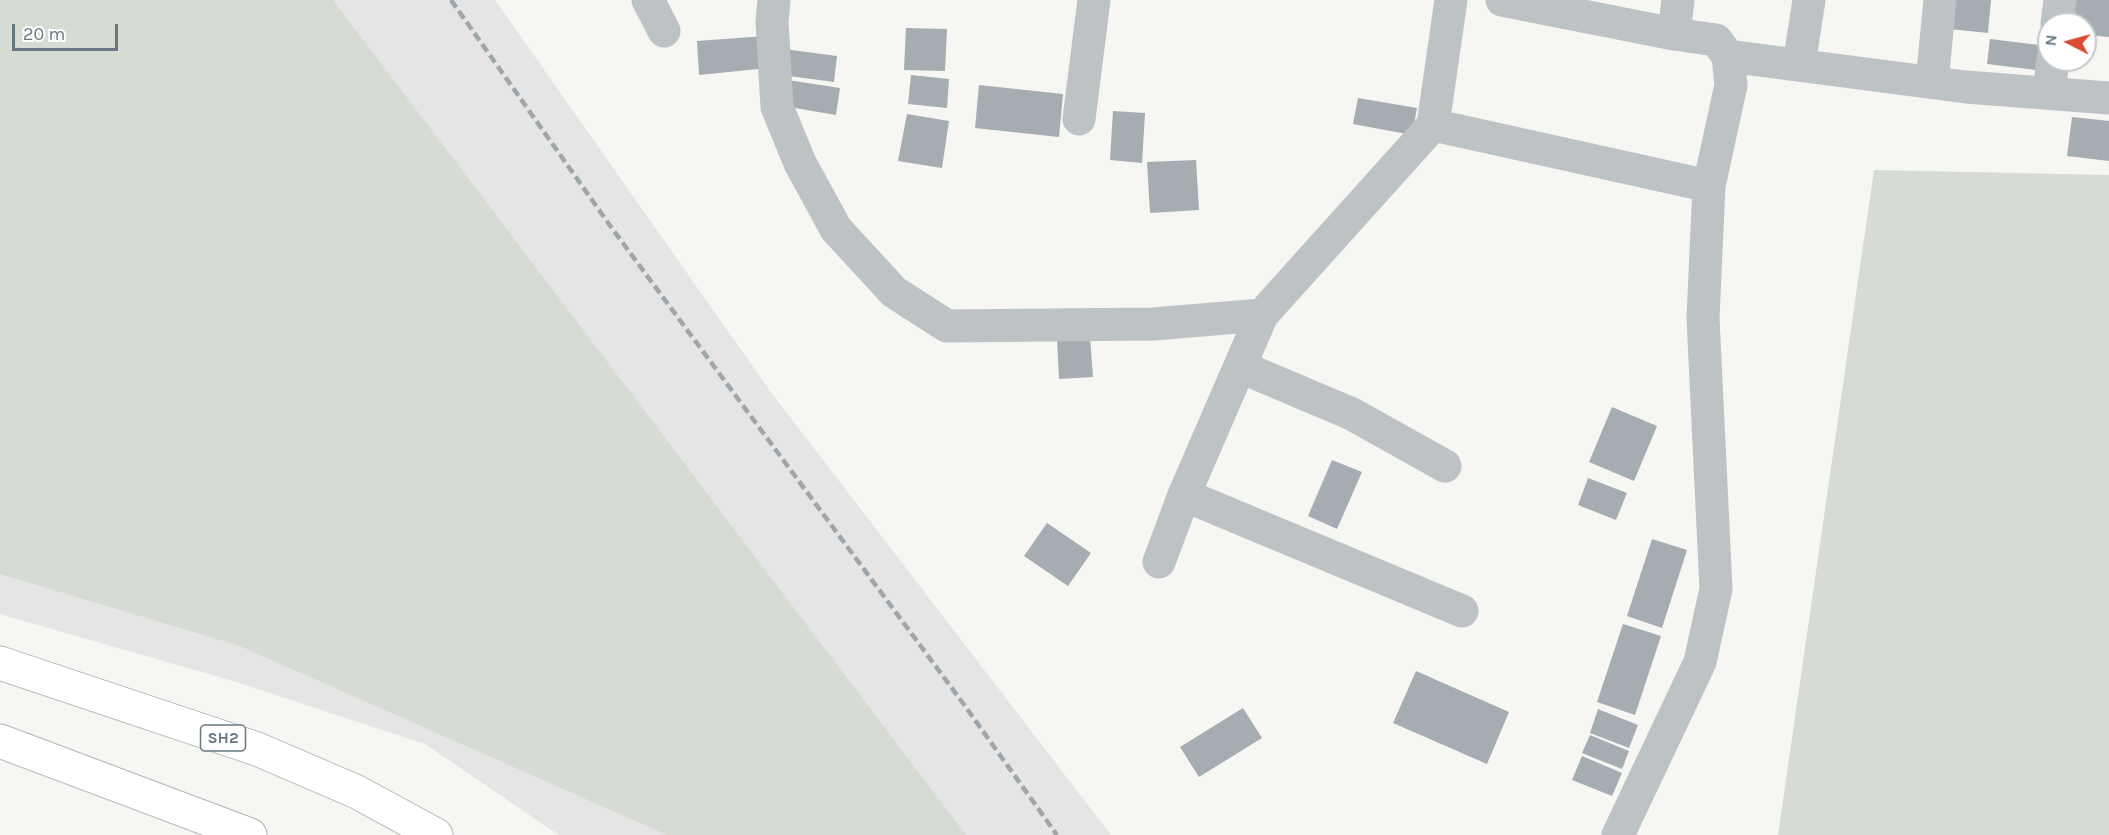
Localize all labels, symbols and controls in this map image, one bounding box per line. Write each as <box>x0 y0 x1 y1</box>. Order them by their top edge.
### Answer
scale bar <box>15 12 122 50</box>
north arrow <box>2037 12 2097 72</box>
text: 20 m <box>23 23 65 45</box>
text: N <box>2041 34 2061 47</box>
road number: SH2 <box>200 725 246 751</box>

